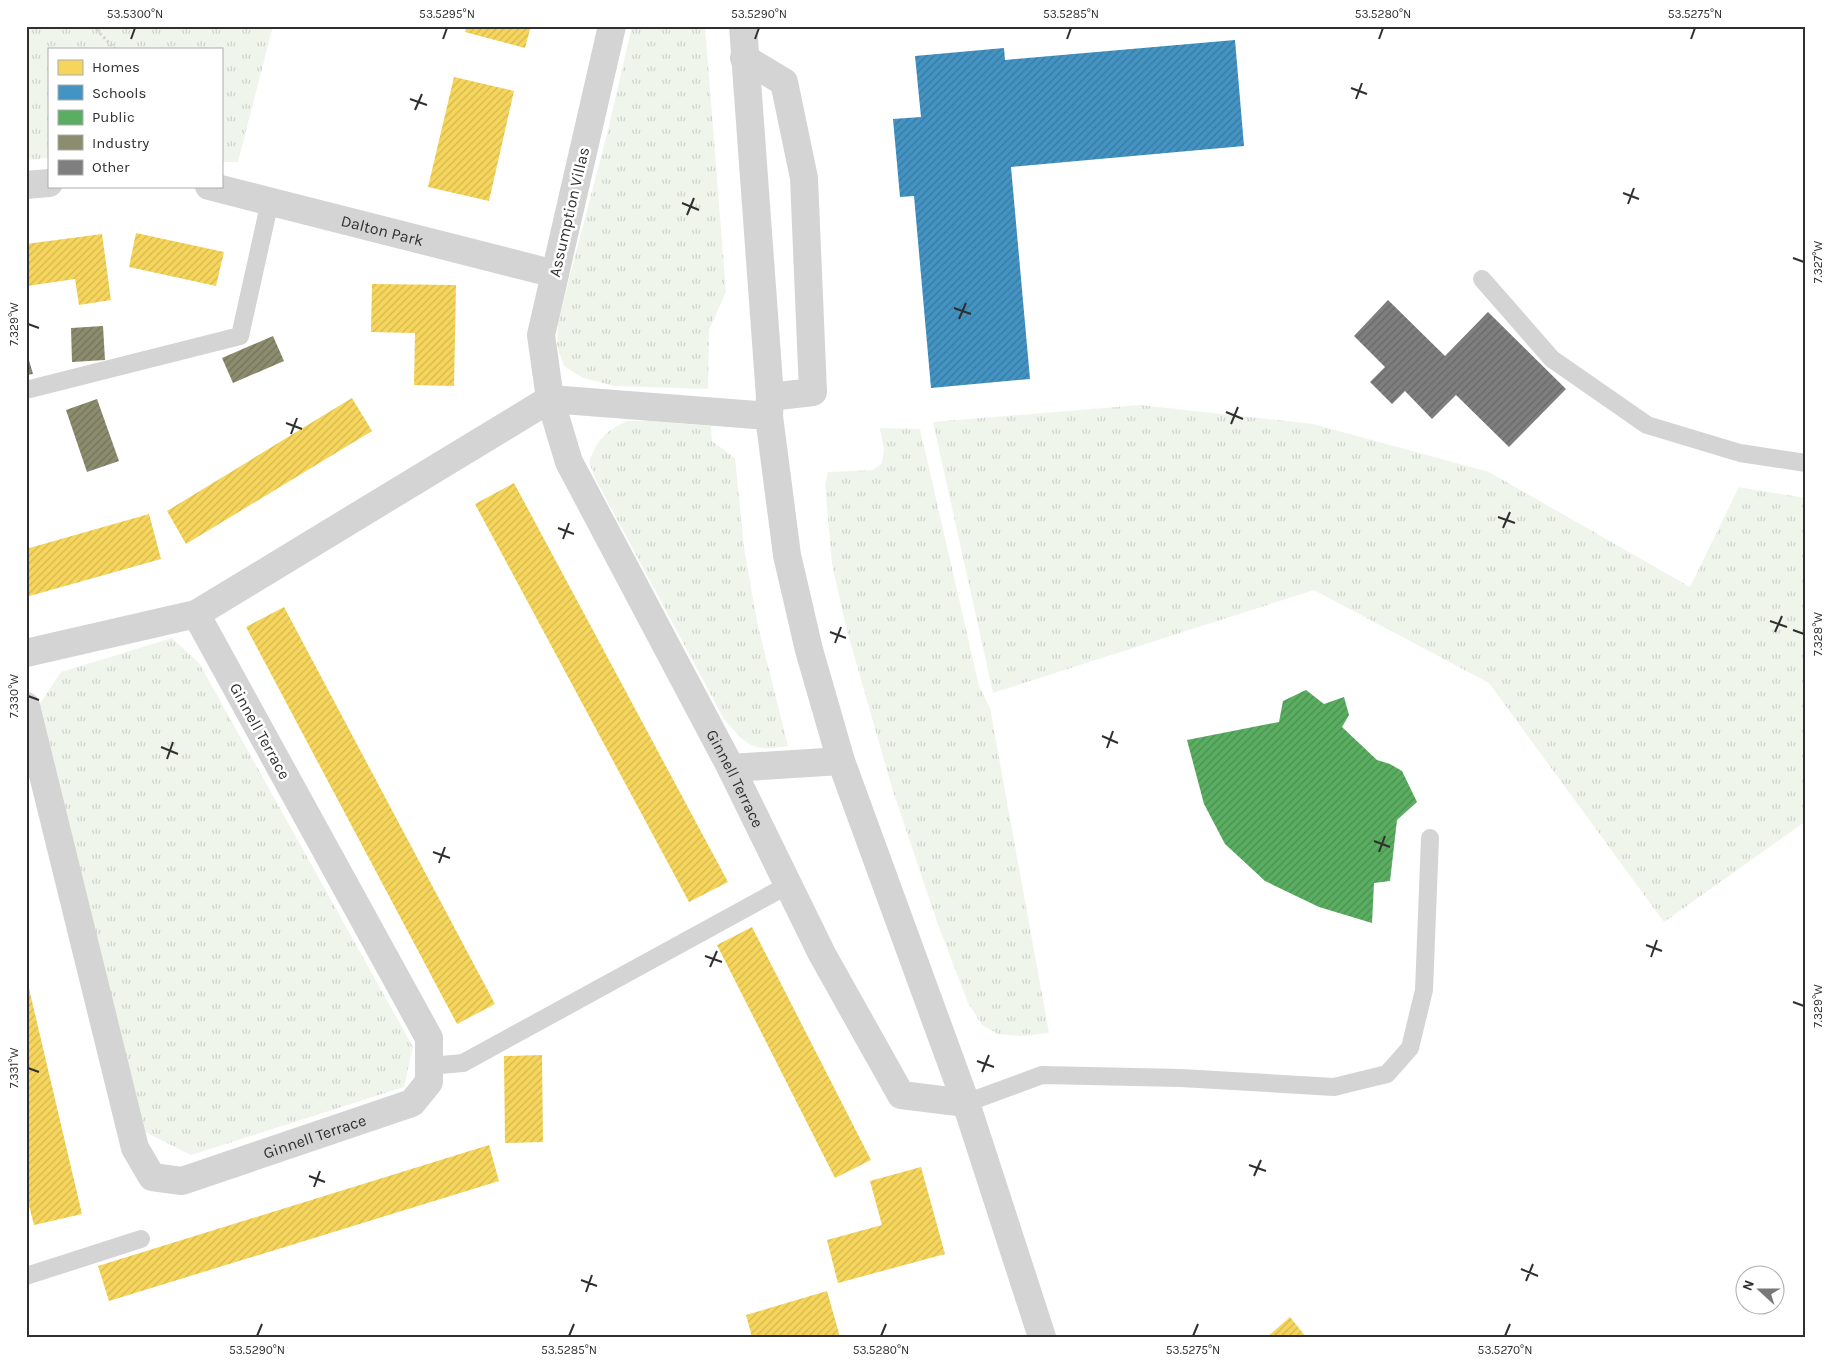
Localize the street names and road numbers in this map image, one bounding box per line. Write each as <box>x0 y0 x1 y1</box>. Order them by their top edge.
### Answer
street label: Assumption Villas <box>545 145 593 279</box>
street label: Dalton Park <box>339 210 426 250</box>
street label: Ginnell Terrace <box>226 679 294 783</box>
street label: Ginnell Terrace <box>703 726 768 831</box>
street label: Ginnell Terrace <box>261 1110 368 1162</box>

